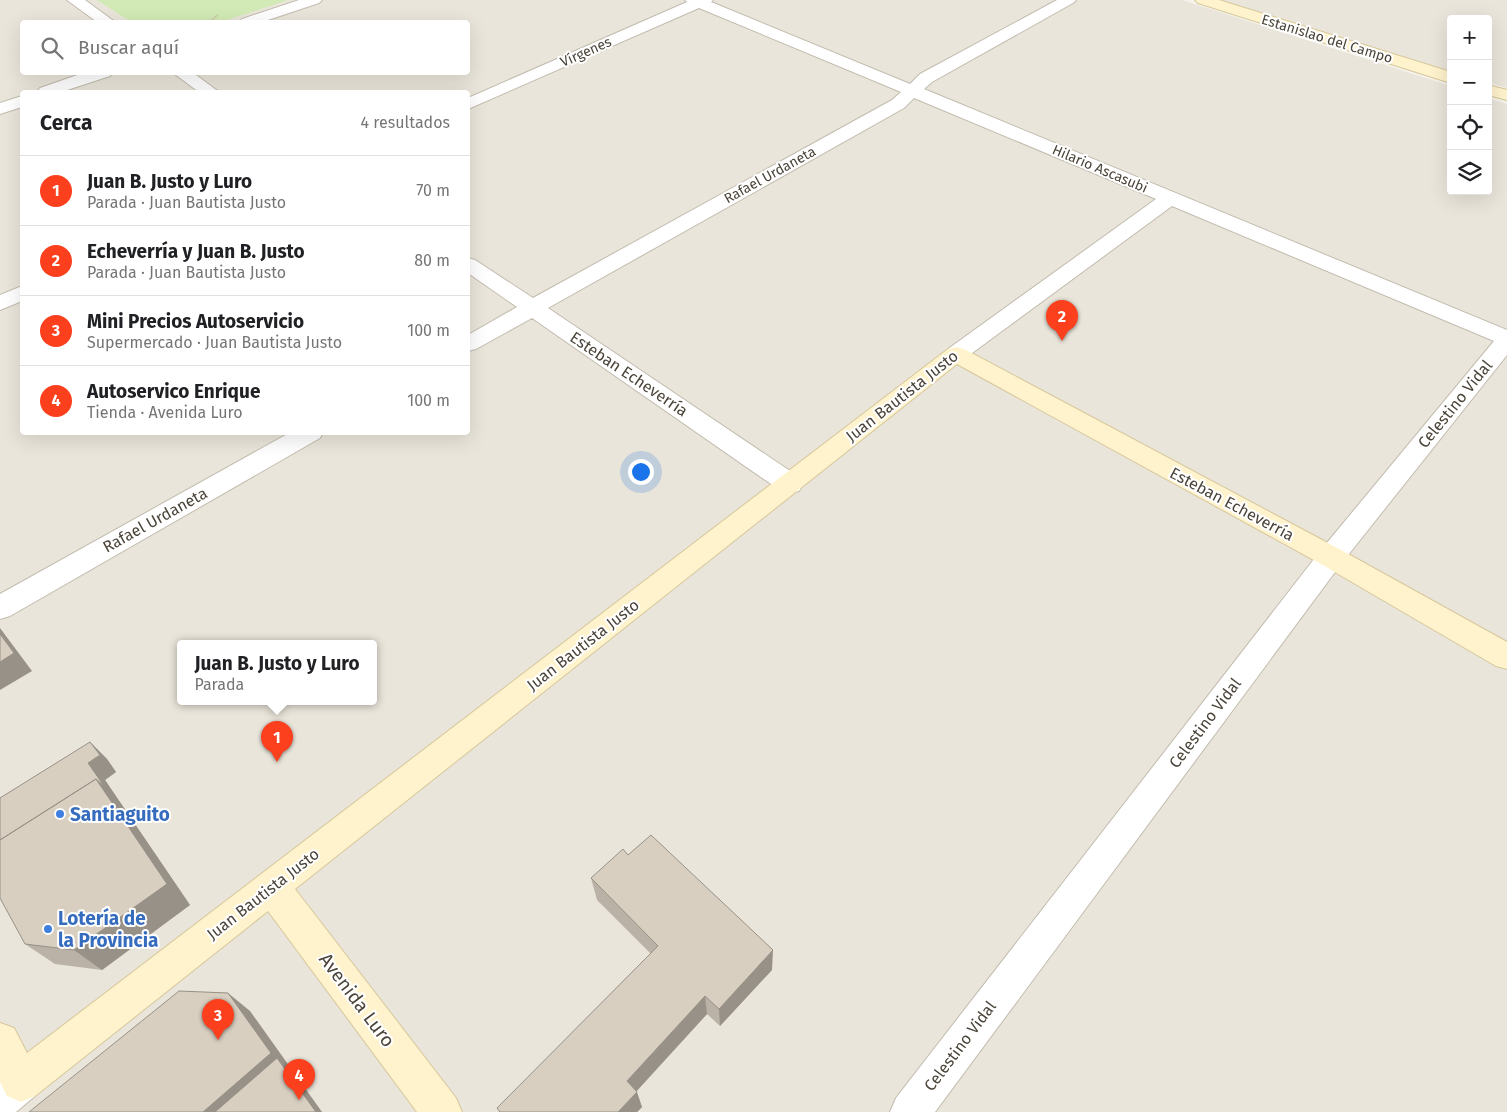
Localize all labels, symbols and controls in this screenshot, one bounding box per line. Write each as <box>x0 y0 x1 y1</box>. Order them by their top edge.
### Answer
street label: Estanislao del Campo <box>1259 11 1395 67</box>
map controls <box>1447 15 1492 195</box>
button: + <box>1447 15 1492 60</box>
search box <box>20 20 470 75</box>
street label: Vírgenes <box>558 33 615 71</box>
icon: search <box>38 34 66 62</box>
text: Buscar aquí <box>78 36 179 59</box>
button: − <box>1447 60 1492 105</box>
button: locate <box>1447 105 1492 150</box>
text: Cerca <box>40 110 92 136</box>
text: 4 resultados <box>361 113 450 132</box>
street label: Hilario Ascasubi <box>1050 141 1150 197</box>
street label: Rafael Urdaneta <box>721 143 819 207</box>
button: layers <box>1447 150 1492 195</box>
text: Juan B. Justo y Luro <box>87 170 252 193</box>
text: 1 <box>52 181 60 200</box>
text: 70 m <box>416 181 450 200</box>
text: Parada · Juan Bautista Justo <box>87 193 286 212</box>
text: Echeverría y Juan B. Justo <box>87 240 305 263</box>
text: 2 <box>52 251 60 270</box>
text: 80 m <box>414 251 450 270</box>
text: Parada · Juan Bautista Justo <box>87 263 286 282</box>
pin: 2 <box>1046 300 1078 341</box>
text: Mini Precios Autoservicio <box>87 310 304 333</box>
text: 3 <box>52 321 60 340</box>
text: 100 m <box>407 321 450 340</box>
street label: Esteban Echeverría <box>567 328 691 420</box>
text: Supermercado · Juan Bautista Justo <box>87 333 342 352</box>
street label: Juan Bautista Justo <box>842 346 962 446</box>
street label: Celestino Vidal <box>1414 356 1496 452</box>
text: Autoservico Enrique <box>87 380 260 403</box>
text: 4 <box>51 391 61 410</box>
text: 100 m <box>407 391 450 410</box>
text: Tienda · Avenida Luro <box>87 403 243 422</box>
your location <box>628 459 654 485</box>
street label: Esteban Echeverría <box>1167 463 1297 545</box>
street label: Rafael Urdaneta <box>99 483 211 557</box>
street label: Juan Bautista Justo <box>523 595 643 695</box>
popup <box>177 640 377 705</box>
text: Juan B. Justo y Luro <box>194 652 360 675</box>
street label: Celestino Vidal <box>1165 674 1245 772</box>
text: Parada <box>194 675 244 694</box>
pin: 1 <box>261 721 293 762</box>
place label: Santiaguito <box>70 803 170 826</box>
marker: Santiaguito <box>54 808 66 820</box>
street label: Juan Bautista Justo <box>203 844 323 944</box>
place label: Lotería de la Provincia <box>58 907 158 952</box>
marker: Lotería de la Provincia <box>42 923 54 935</box>
street label: Avenida Luro <box>314 948 400 1052</box>
street label: Celestino Vidal <box>920 997 1000 1095</box>
pin: 3 <box>202 999 234 1040</box>
pin: 4 <box>283 1059 315 1100</box>

